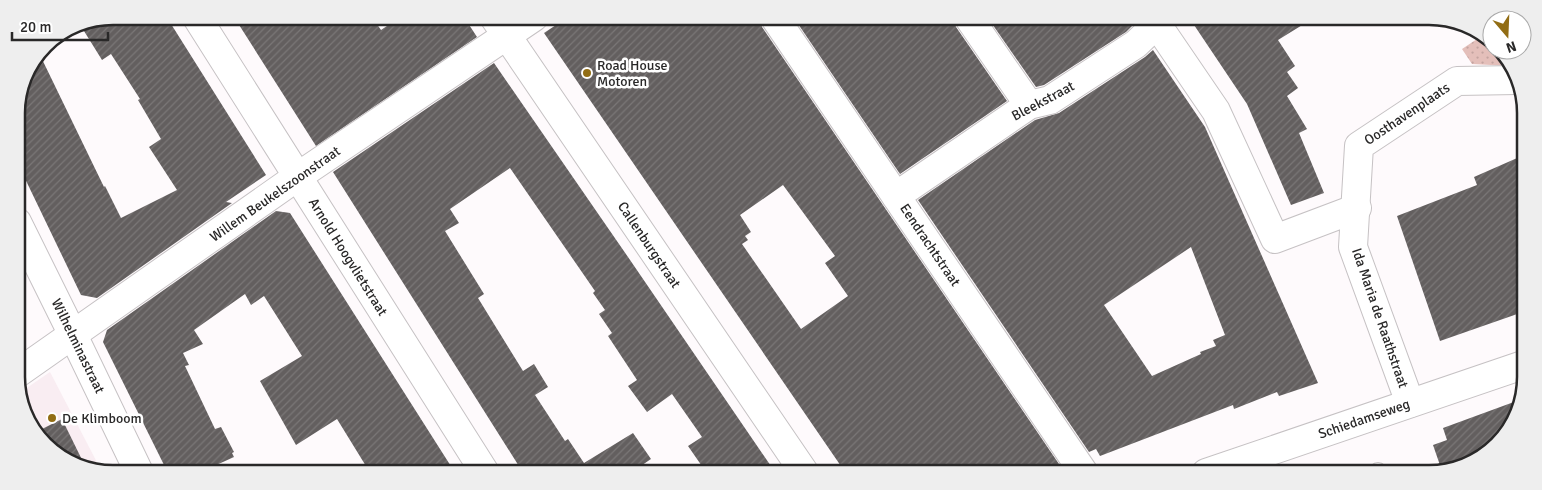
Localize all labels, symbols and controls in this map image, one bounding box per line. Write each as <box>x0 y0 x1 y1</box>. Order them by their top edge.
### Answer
scale bar <box>12 10 109 42</box>
north arrow <box>1482 10 1532 60</box>
text: 20 m <box>20 18 51 36</box>
text: N <box>1504 37 1518 56</box>
place label: Road House Motoren <box>597 57 668 90</box>
marker: Road House Motoren <box>581 67 593 79</box>
street label: Bleekstraat <box>1009 77 1077 125</box>
street label: Oosthavenplaats <box>1361 79 1453 149</box>
street label: Willem Beukelszoonstraat <box>207 142 344 245</box>
street label: Arnold Hoogvlietstraat <box>305 195 391 319</box>
street label: Callenburgstraat <box>614 199 684 291</box>
street label: Eendrachtstraat <box>896 200 964 290</box>
street label: Ida Maria de Raathstraat <box>1348 246 1412 390</box>
street label: Wilhelminastraat <box>48 296 108 396</box>
street label: Schiedamseweg <box>1316 395 1412 443</box>
place label: De Klimboom <box>62 410 142 427</box>
marker: De Klimboom <box>46 412 58 424</box>

